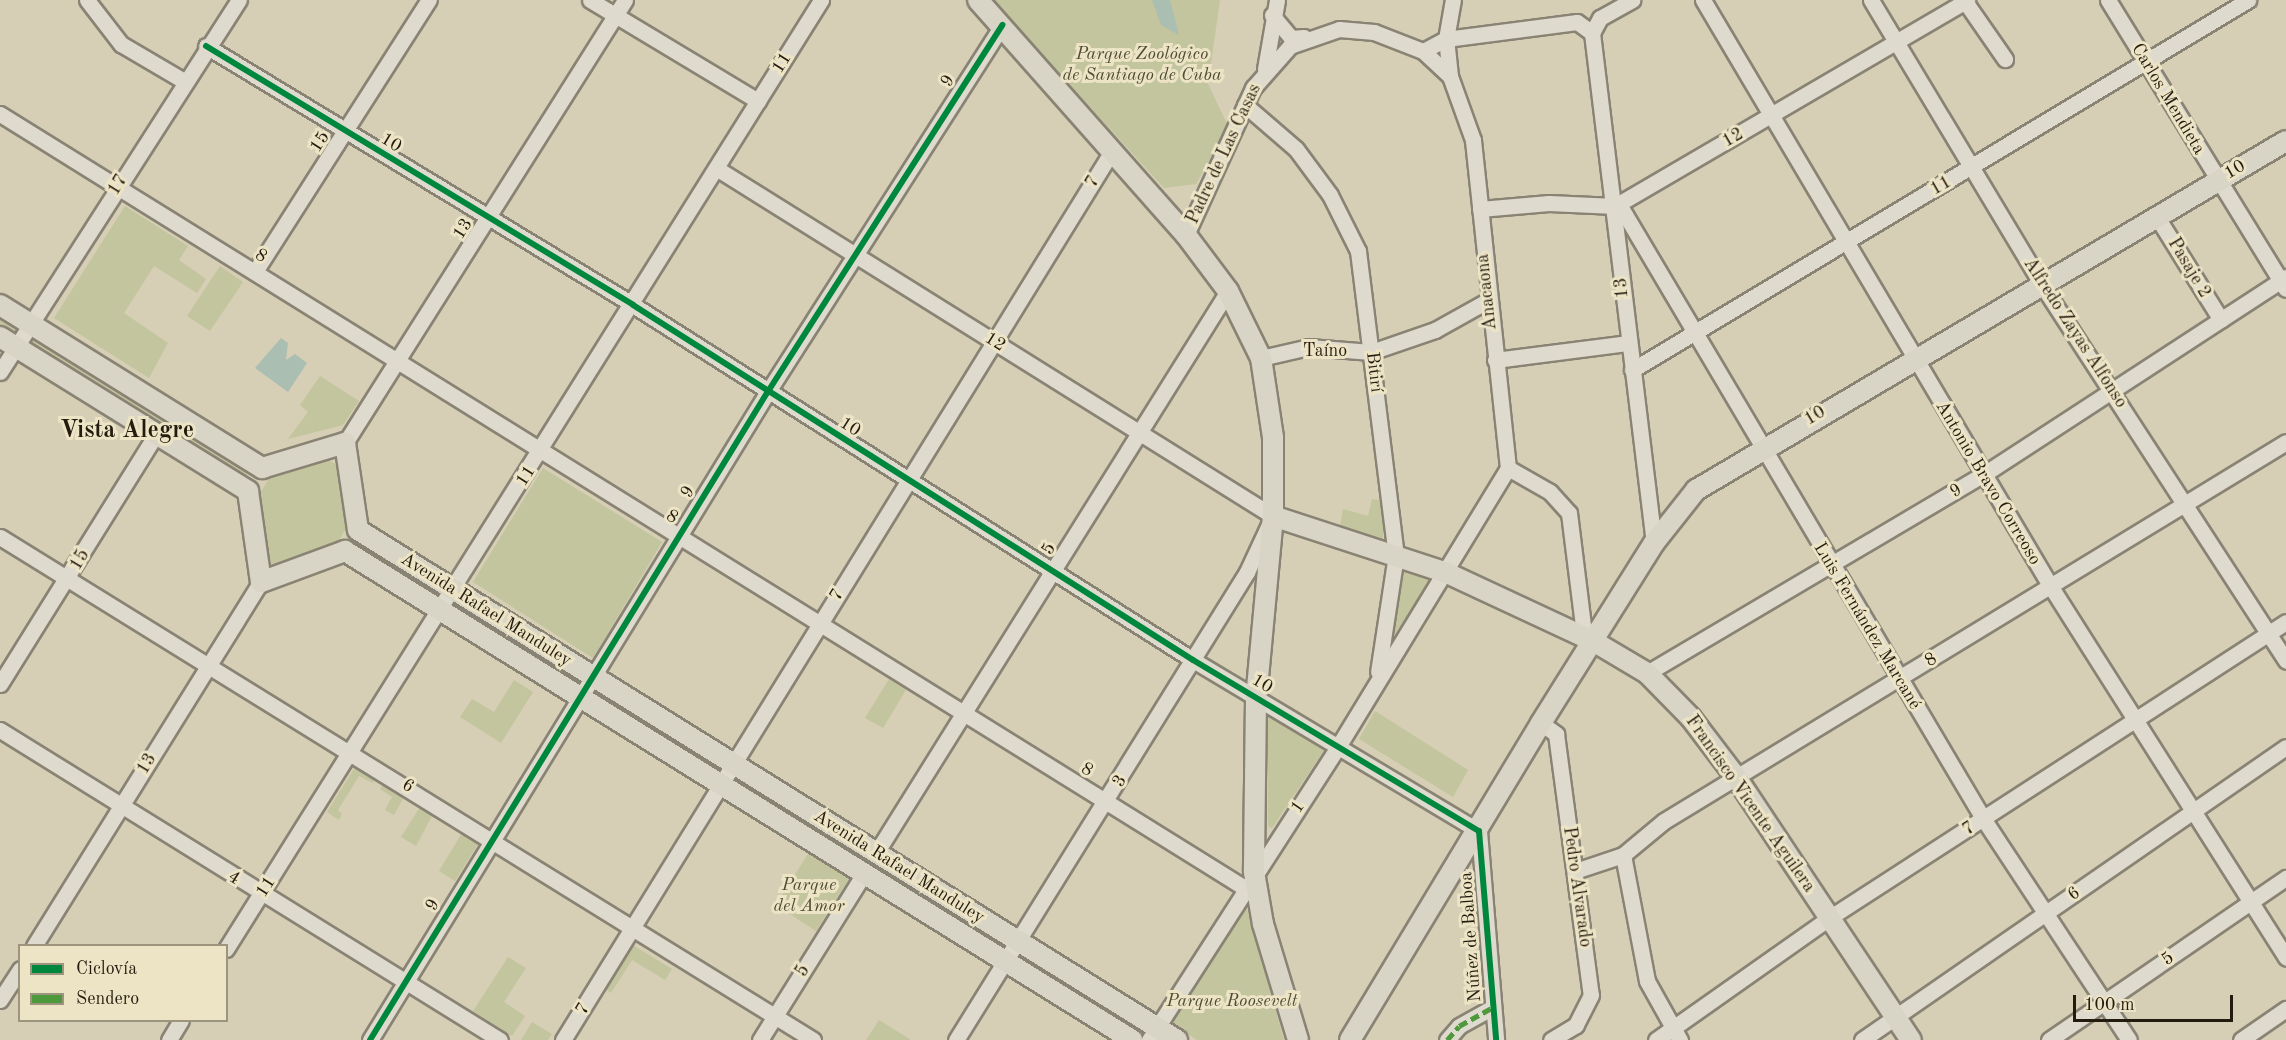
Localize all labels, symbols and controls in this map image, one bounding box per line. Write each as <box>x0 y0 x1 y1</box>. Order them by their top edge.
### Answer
street label: Carlos Mendieta <box>2126 40 2210 158</box>
park label: Parque Zoológico de Santiago de Cuba <box>1062 44 1222 86</box>
street label: 11 <box>767 48 797 78</box>
street label: 9 <box>936 71 960 91</box>
street label: Padre de Las Casas <box>1182 80 1266 228</box>
street label: 12 <box>1719 123 1747 153</box>
street label: 15 <box>305 127 335 157</box>
street label: 10 <box>376 128 406 158</box>
street label: 10 <box>2221 155 2249 185</box>
street label: 17 <box>103 170 133 200</box>
street label: 11 <box>1927 171 1955 201</box>
street label: 7 <box>1081 172 1105 192</box>
street label: 13 <box>448 214 478 244</box>
street label: Pasaje 2 <box>2163 234 2215 302</box>
street label: 8 <box>251 244 271 268</box>
street label: Anacaona <box>1472 253 1502 331</box>
street label: Alfredo Zayas Alfonso <box>2018 254 2132 412</box>
street label: 13 <box>1610 277 1634 299</box>
street label: 12 <box>980 327 1010 357</box>
street label: Taíno <box>1303 340 1347 362</box>
street label: Bitirí <box>1361 350 1387 394</box>
street label: Antonio Bravo Correoso <box>1930 397 2046 569</box>
street label: 10 <box>1800 401 1830 431</box>
street label: 10 <box>835 412 865 442</box>
district label: Vista Alegre <box>60 418 194 446</box>
street label: 11 <box>511 461 541 491</box>
street label: 9 <box>1946 479 1966 503</box>
street label: 9 <box>676 482 700 502</box>
street label: 8 <box>662 505 682 529</box>
street label: 5 <box>1037 539 1061 559</box>
street label: Luis Fernández Marcané <box>1809 539 1925 713</box>
street label: 15 <box>65 545 95 575</box>
street label: Avenida Rafael Manduley <box>396 548 576 672</box>
street label: 7 <box>825 585 849 605</box>
street label: 8 <box>1921 648 1941 672</box>
street label: 10 <box>1248 669 1276 699</box>
street label: Francisco Vicente Aguilera <box>1681 711 1819 897</box>
street label: 13 <box>132 749 162 779</box>
street label: 8 <box>1077 758 1097 782</box>
street label: 3 <box>1108 771 1132 791</box>
street label: 6 <box>398 774 418 798</box>
street label: 1 <box>1286 797 1310 817</box>
street label: Avenida Rafael Manduley <box>809 805 989 929</box>
street label: 7 <box>1959 817 1979 841</box>
street label: Pedro Alvarado <box>1558 825 1596 949</box>
street label: 4 <box>224 866 244 890</box>
street label: Núñez de Balboa <box>1456 871 1486 1003</box>
street label: 11 <box>251 872 281 902</box>
park label: Parque del Amor <box>774 875 844 918</box>
street label: 6 <box>2064 882 2084 906</box>
street label: 9 <box>421 895 445 915</box>
legend <box>18 944 228 1022</box>
street label: 5 <box>2158 947 2178 971</box>
text: Ciclovía <box>76 960 137 978</box>
street label: 5 <box>791 961 815 981</box>
scale bar <box>2076 983 2236 1021</box>
text: Sendero <box>76 990 139 1008</box>
park label: Parque Roosevelt <box>1166 990 1298 1012</box>
text: 100 m <box>2084 996 2135 1014</box>
street label: 7 <box>571 999 595 1019</box>

